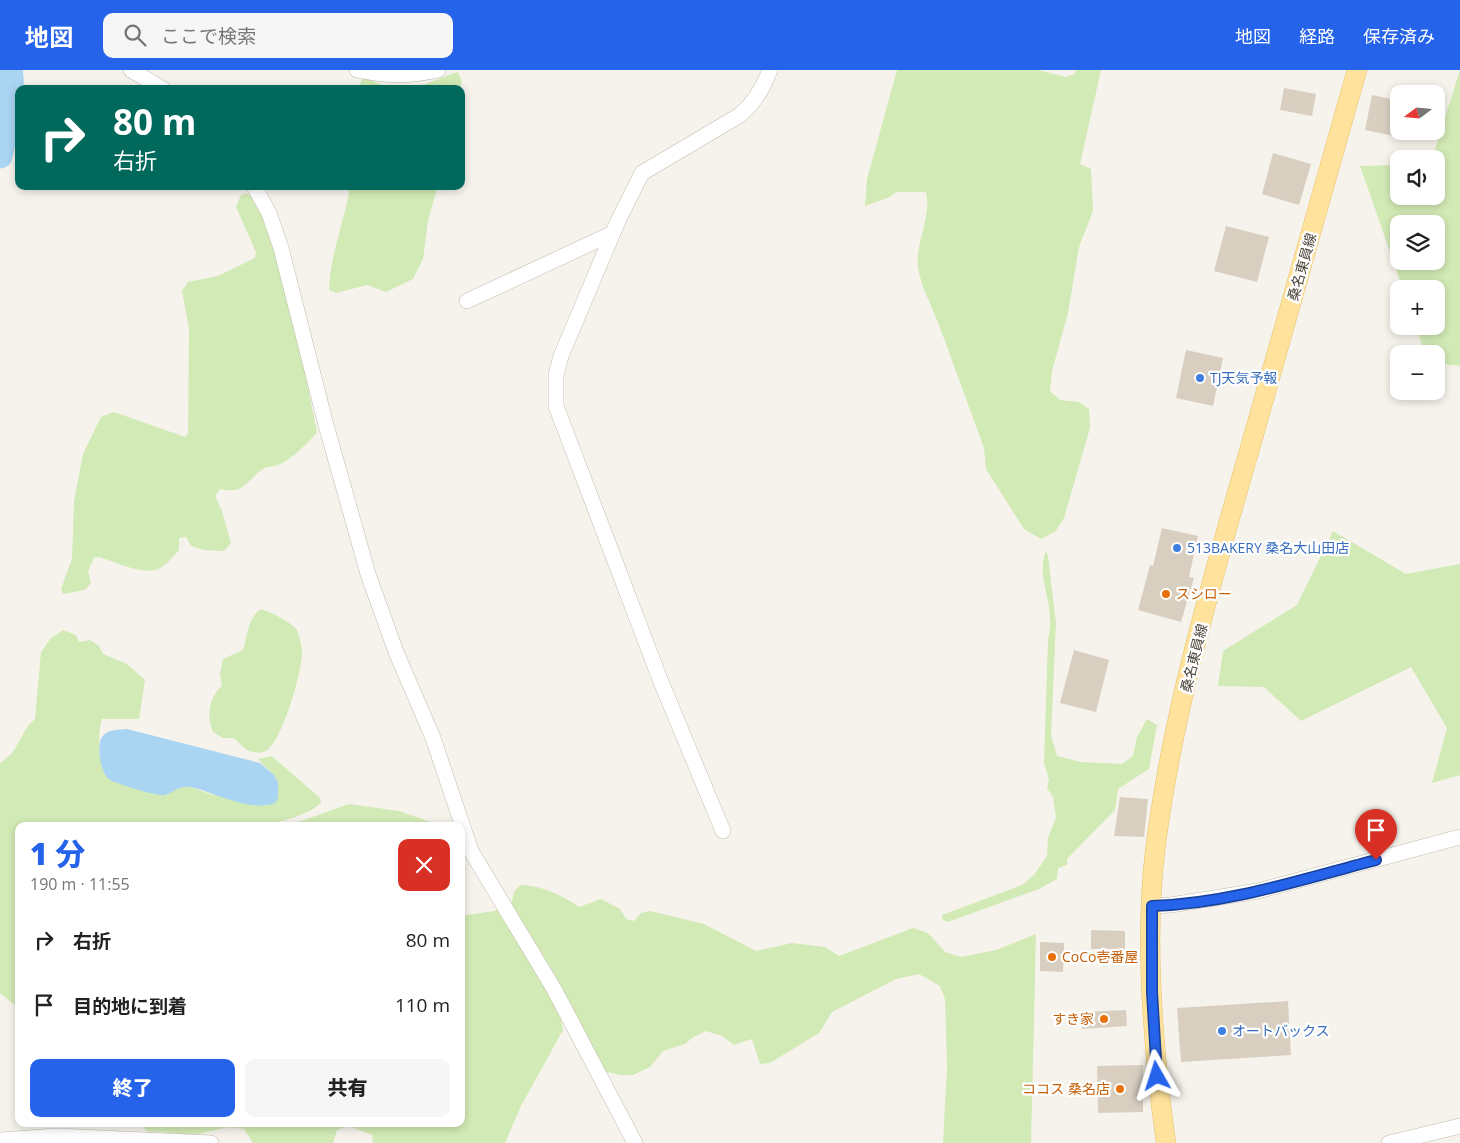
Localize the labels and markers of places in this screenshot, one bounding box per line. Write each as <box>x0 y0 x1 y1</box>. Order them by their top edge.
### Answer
place label: TJ天気予報 <box>1210 368 1277 387</box>
marker: TJ天気予報 <box>1194 372 1206 384</box>
place label: 513BAKERY 桑名大山田店 <box>1187 538 1349 557</box>
marker: 513BAKERY 桑名大山田店 <box>1171 542 1183 554</box>
place label: スシロー <box>1176 584 1232 603</box>
marker: スシロー <box>1160 588 1172 600</box>
pin <box>1355 809 1397 860</box>
place label: CoCo壱番屋 <box>1062 947 1138 966</box>
marker: CoCo壱番屋 <box>1046 951 1058 963</box>
place label: すき家 <box>1052 1009 1094 1028</box>
marker: すき家 <box>1098 1013 1110 1025</box>
place label: オートバックス <box>1232 1021 1330 1040</box>
marker: オートバックス <box>1216 1025 1228 1037</box>
place label: ココス 桑名店 <box>1022 1079 1110 1098</box>
marker: ココス 桑名店 <box>1114 1083 1126 1095</box>

